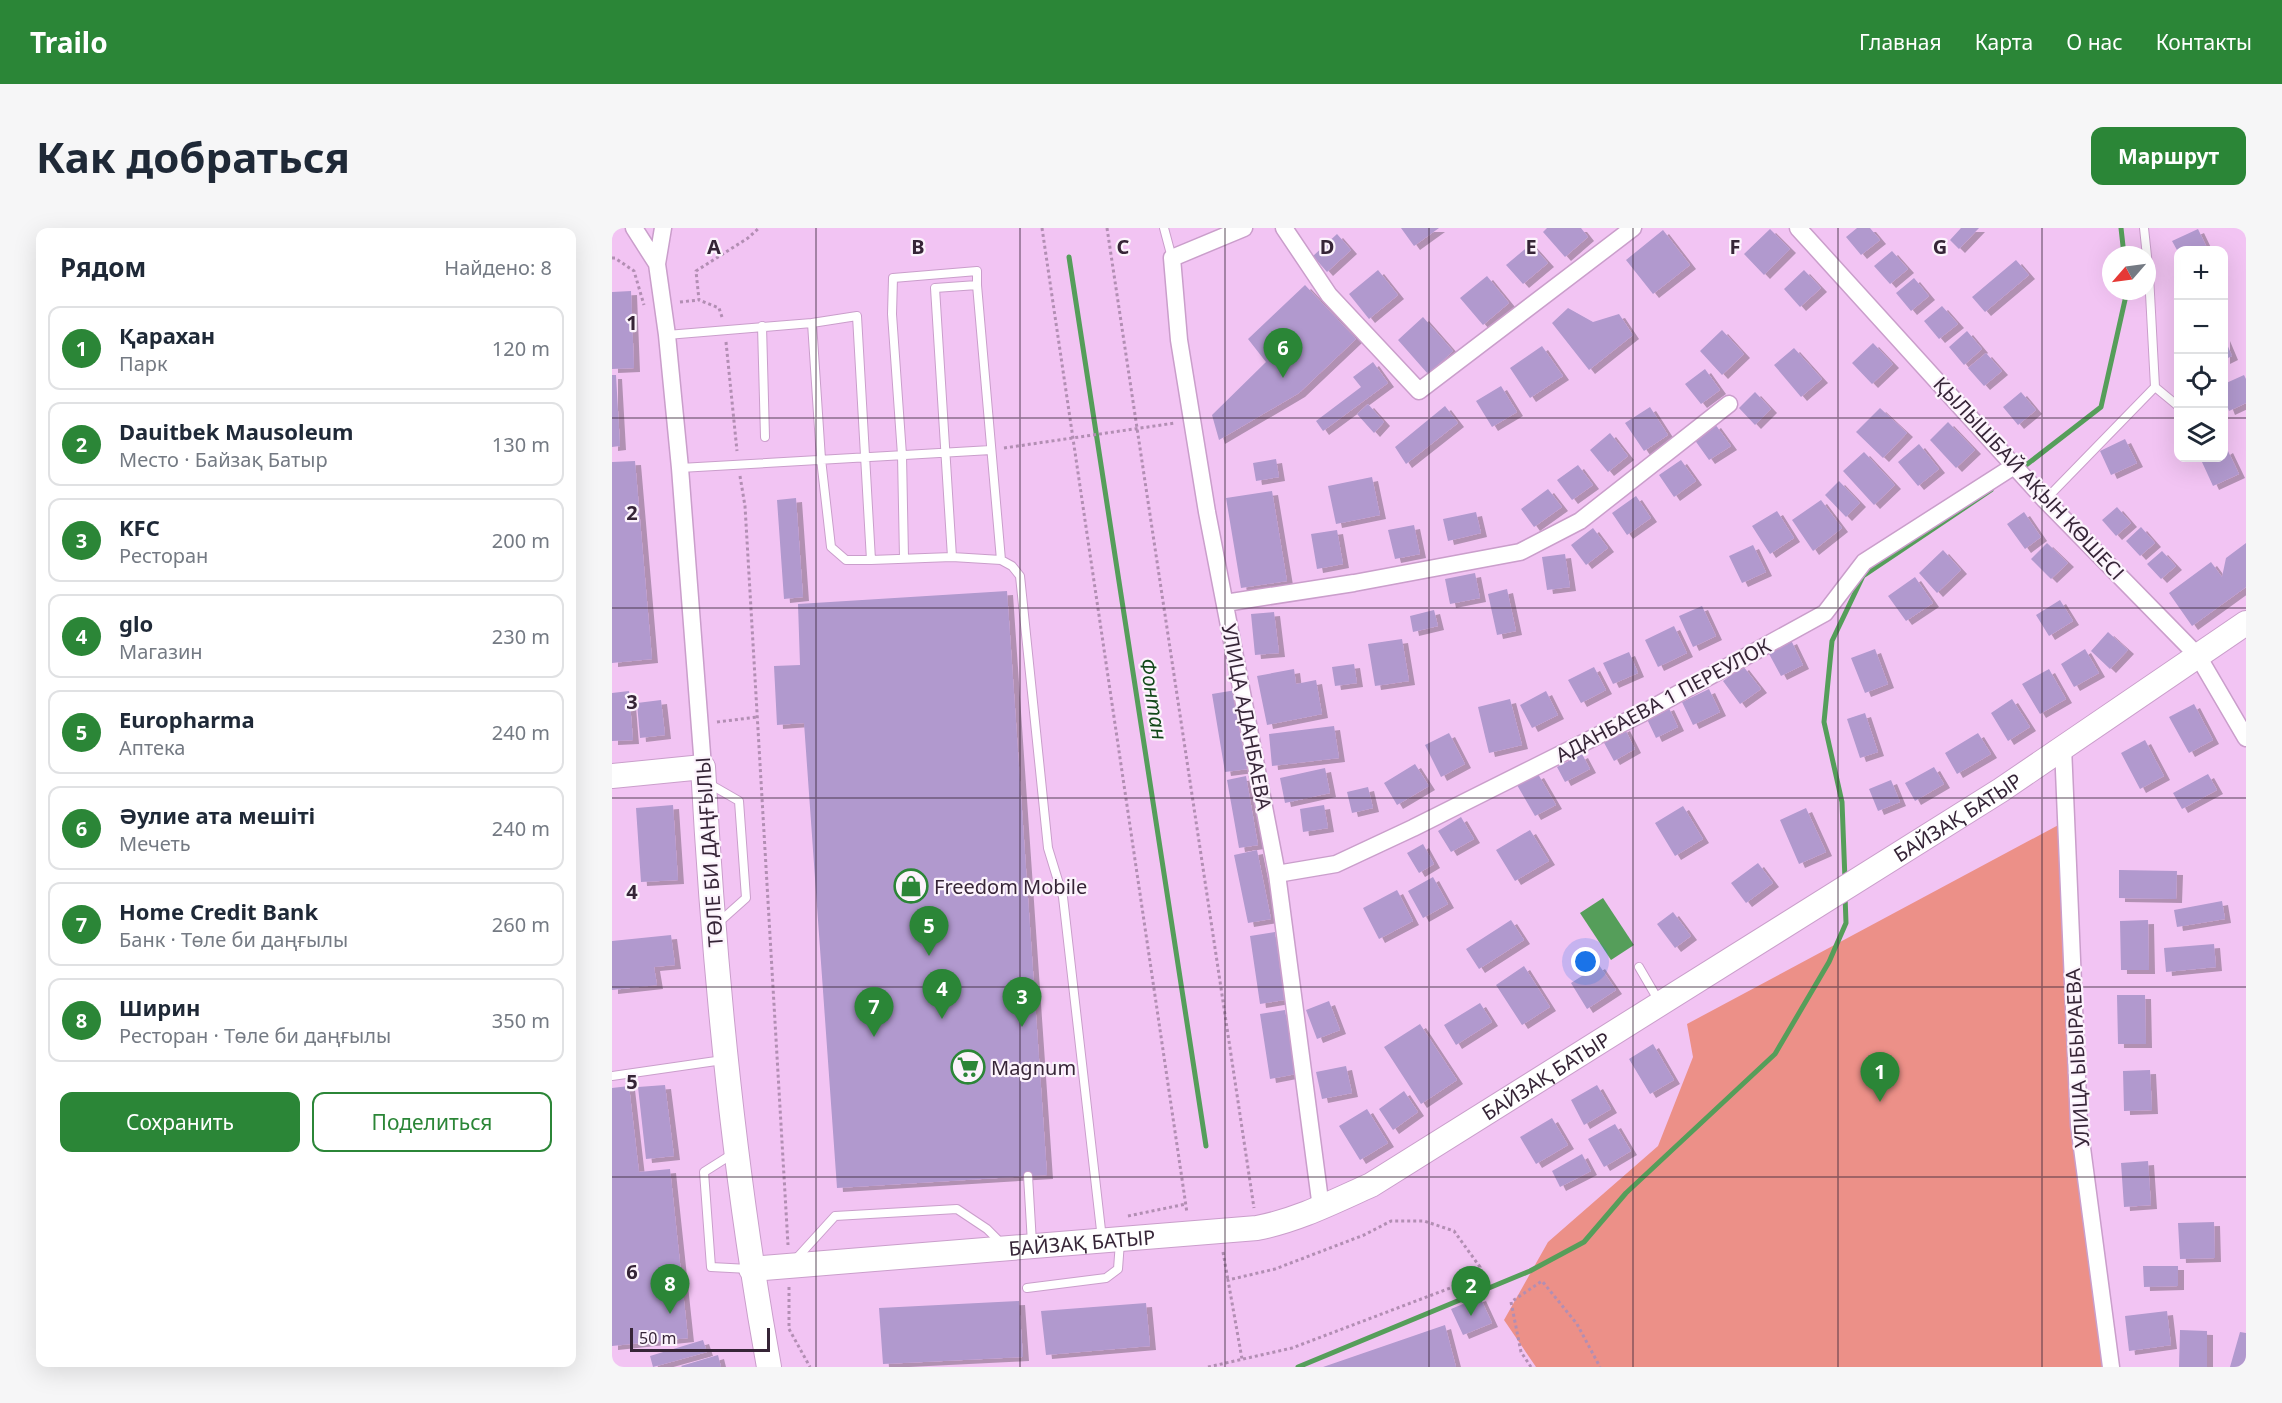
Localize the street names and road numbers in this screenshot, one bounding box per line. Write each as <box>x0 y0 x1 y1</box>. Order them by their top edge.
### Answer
street label: ҚЫЛЫШБАЙ АҚЫН КӨШЕСІ <box>1928 371 2130 585</box>
street label: УЛИЦА АДАНБАЕВА <box>1216 622 1278 813</box>
street label: АДАНБАЕВА 1 ПЕРЕУЛОК <box>1551 632 1776 768</box>
street label: ТӨЛЕ БИ ДАҢҒЫЛЫ <box>689 756 729 948</box>
street label: БАЙЗАҚ БАТЫР <box>1888 766 2027 868</box>
street label: УЛИЦА ЫБЫРАЕВА <box>2059 968 2095 1148</box>
street label: БАЙЗАҚ БАТЫР <box>1476 1025 1615 1126</box>
street label: БАЙЗАҚ БАТЫР <box>1008 1223 1156 1262</box>

